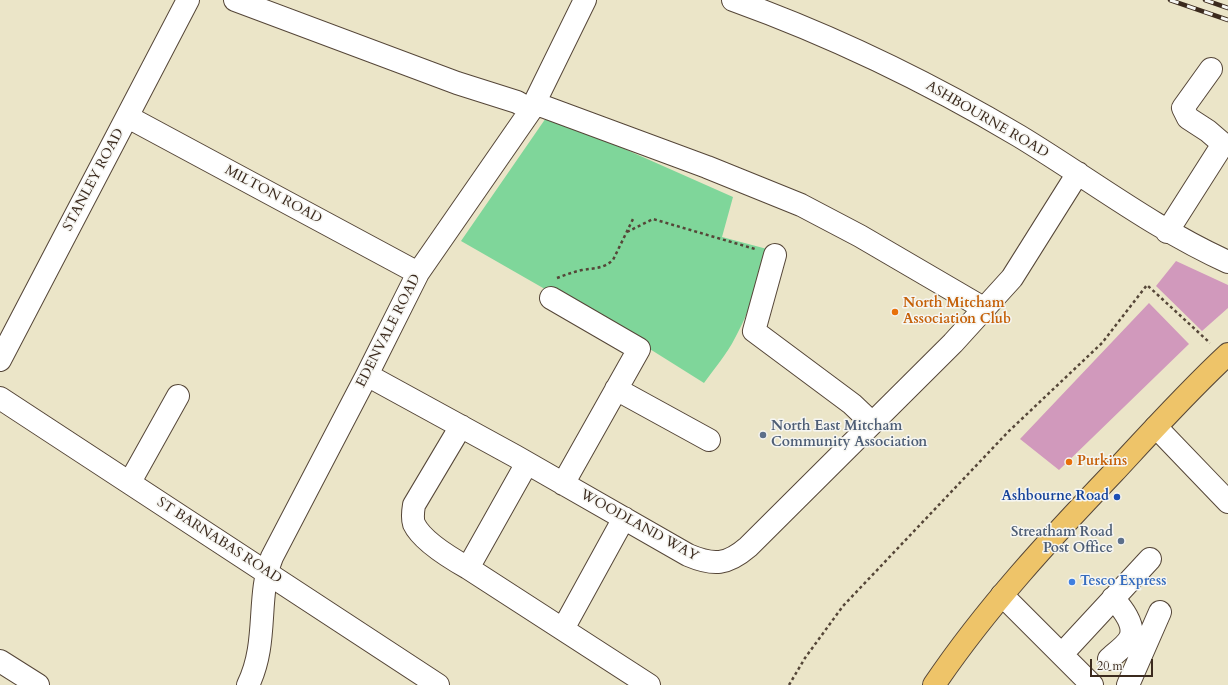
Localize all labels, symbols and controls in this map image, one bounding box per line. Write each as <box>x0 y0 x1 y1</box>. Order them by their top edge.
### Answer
street label: ASHBOURNE ROAD <box>923 78 1051 162</box>
street label: STANLEY ROAD <box>60 126 128 234</box>
street label: MILTON ROAD <box>222 162 324 228</box>
street label: EDENVALE ROAD <box>353 272 425 390</box>
place label: North Mitcham Association Club <box>903 296 1011 328</box>
marker: North Mitcham Association Club <box>890 307 900 317</box>
place label: North East Mitcham Community Association <box>771 419 927 452</box>
marker: North East Mitcham Community Association <box>758 430 768 440</box>
place label: Purkins <box>1077 454 1127 470</box>
marker: Purkins <box>1064 457 1074 467</box>
street label: WOODLAND WAY <box>577 487 701 565</box>
place label: Ashbourne Road <box>1001 489 1109 505</box>
marker: Ashbourne Road <box>1112 492 1122 502</box>
street label: ST BARNABAS ROAD <box>153 494 285 588</box>
place label: Streatham Road Post Office <box>1011 525 1113 558</box>
marker: Streatham Road Post Office <box>1116 536 1126 546</box>
place label: Tesco Express <box>1080 574 1166 590</box>
marker: Tesco Express <box>1067 577 1077 587</box>
scale bar <box>1092 651 1155 677</box>
text: 20 m <box>1097 658 1123 674</box>

